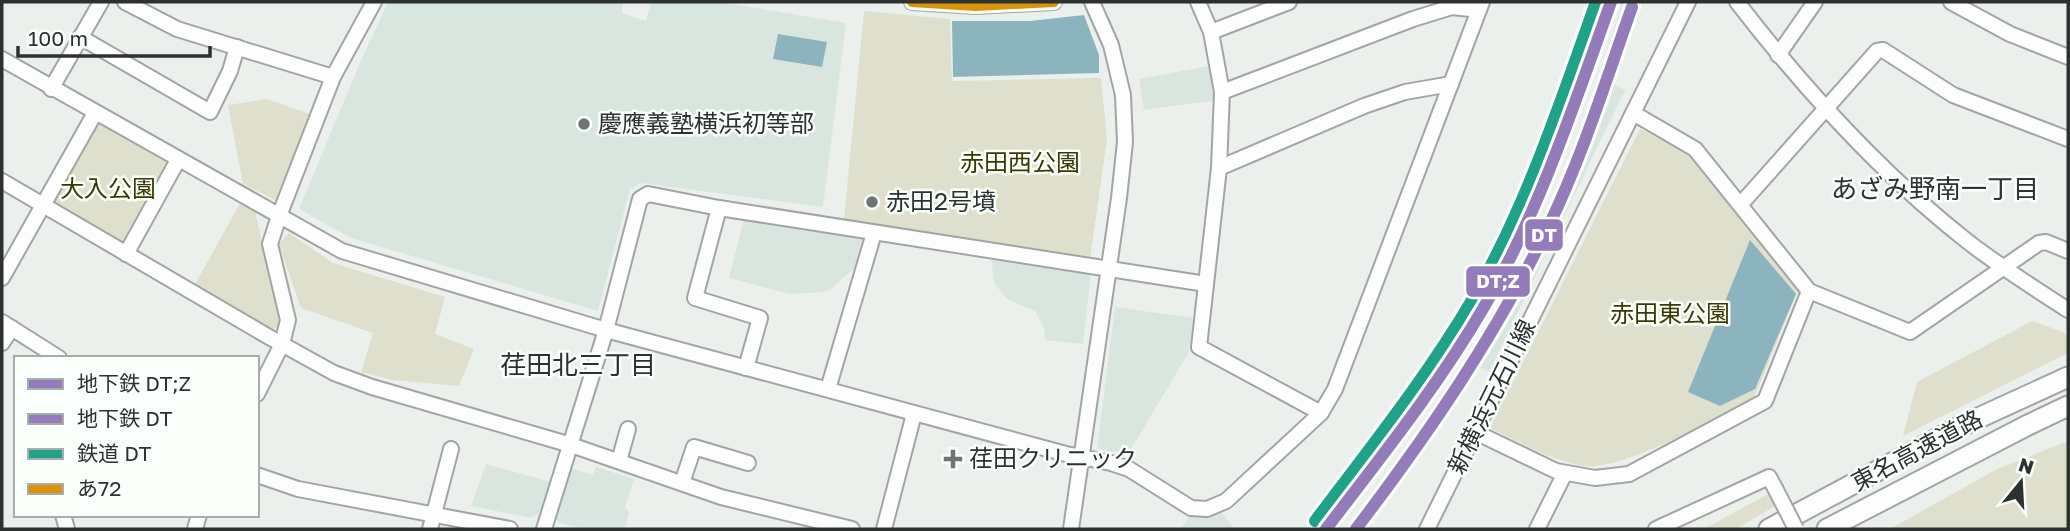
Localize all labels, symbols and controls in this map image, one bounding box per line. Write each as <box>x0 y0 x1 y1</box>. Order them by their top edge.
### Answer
scale bar <box>18 14 210 58</box>
text: 100 m <box>28 25 88 51</box>
place label: 慶應義塾横浜初等部 <box>598 108 814 137</box>
marker: 慶應義塾横浜初等部 <box>576 116 592 132</box>
park label: 赤田西公園 <box>960 147 1080 176</box>
park label: 大入公園 <box>60 173 156 202</box>
district label: あざみ野南一丁目 <box>1831 173 2039 204</box>
place label: 赤田2号墳 <box>886 186 996 215</box>
marker: 赤田2号墳 <box>864 194 880 210</box>
line badge: DT <box>1524 218 1564 252</box>
text: DT <box>1531 223 1557 246</box>
line badge: DT;Z <box>1465 265 1531 298</box>
text: DT;Z <box>1476 269 1520 292</box>
park label: 赤田東公園 <box>1610 298 1730 327</box>
street label: 新横浜元石川線 <box>1441 314 1541 478</box>
district label: 荏田北三丁目 <box>500 349 656 380</box>
legend <box>14 356 259 517</box>
text: 地下鉄 DT;Z <box>77 370 191 396</box>
street label: 東名高速道路 <box>1846 403 1987 496</box>
text: 地下鉄 DT <box>77 405 173 431</box>
text: 鉄道 DT <box>77 440 152 466</box>
place label: 荏田クリニック <box>969 443 1137 472</box>
north arrow <box>1986 447 2056 517</box>
marker: 荏田クリニック <box>943 449 963 469</box>
text: N <box>2016 452 2037 479</box>
text: あ72 <box>77 475 121 501</box>

